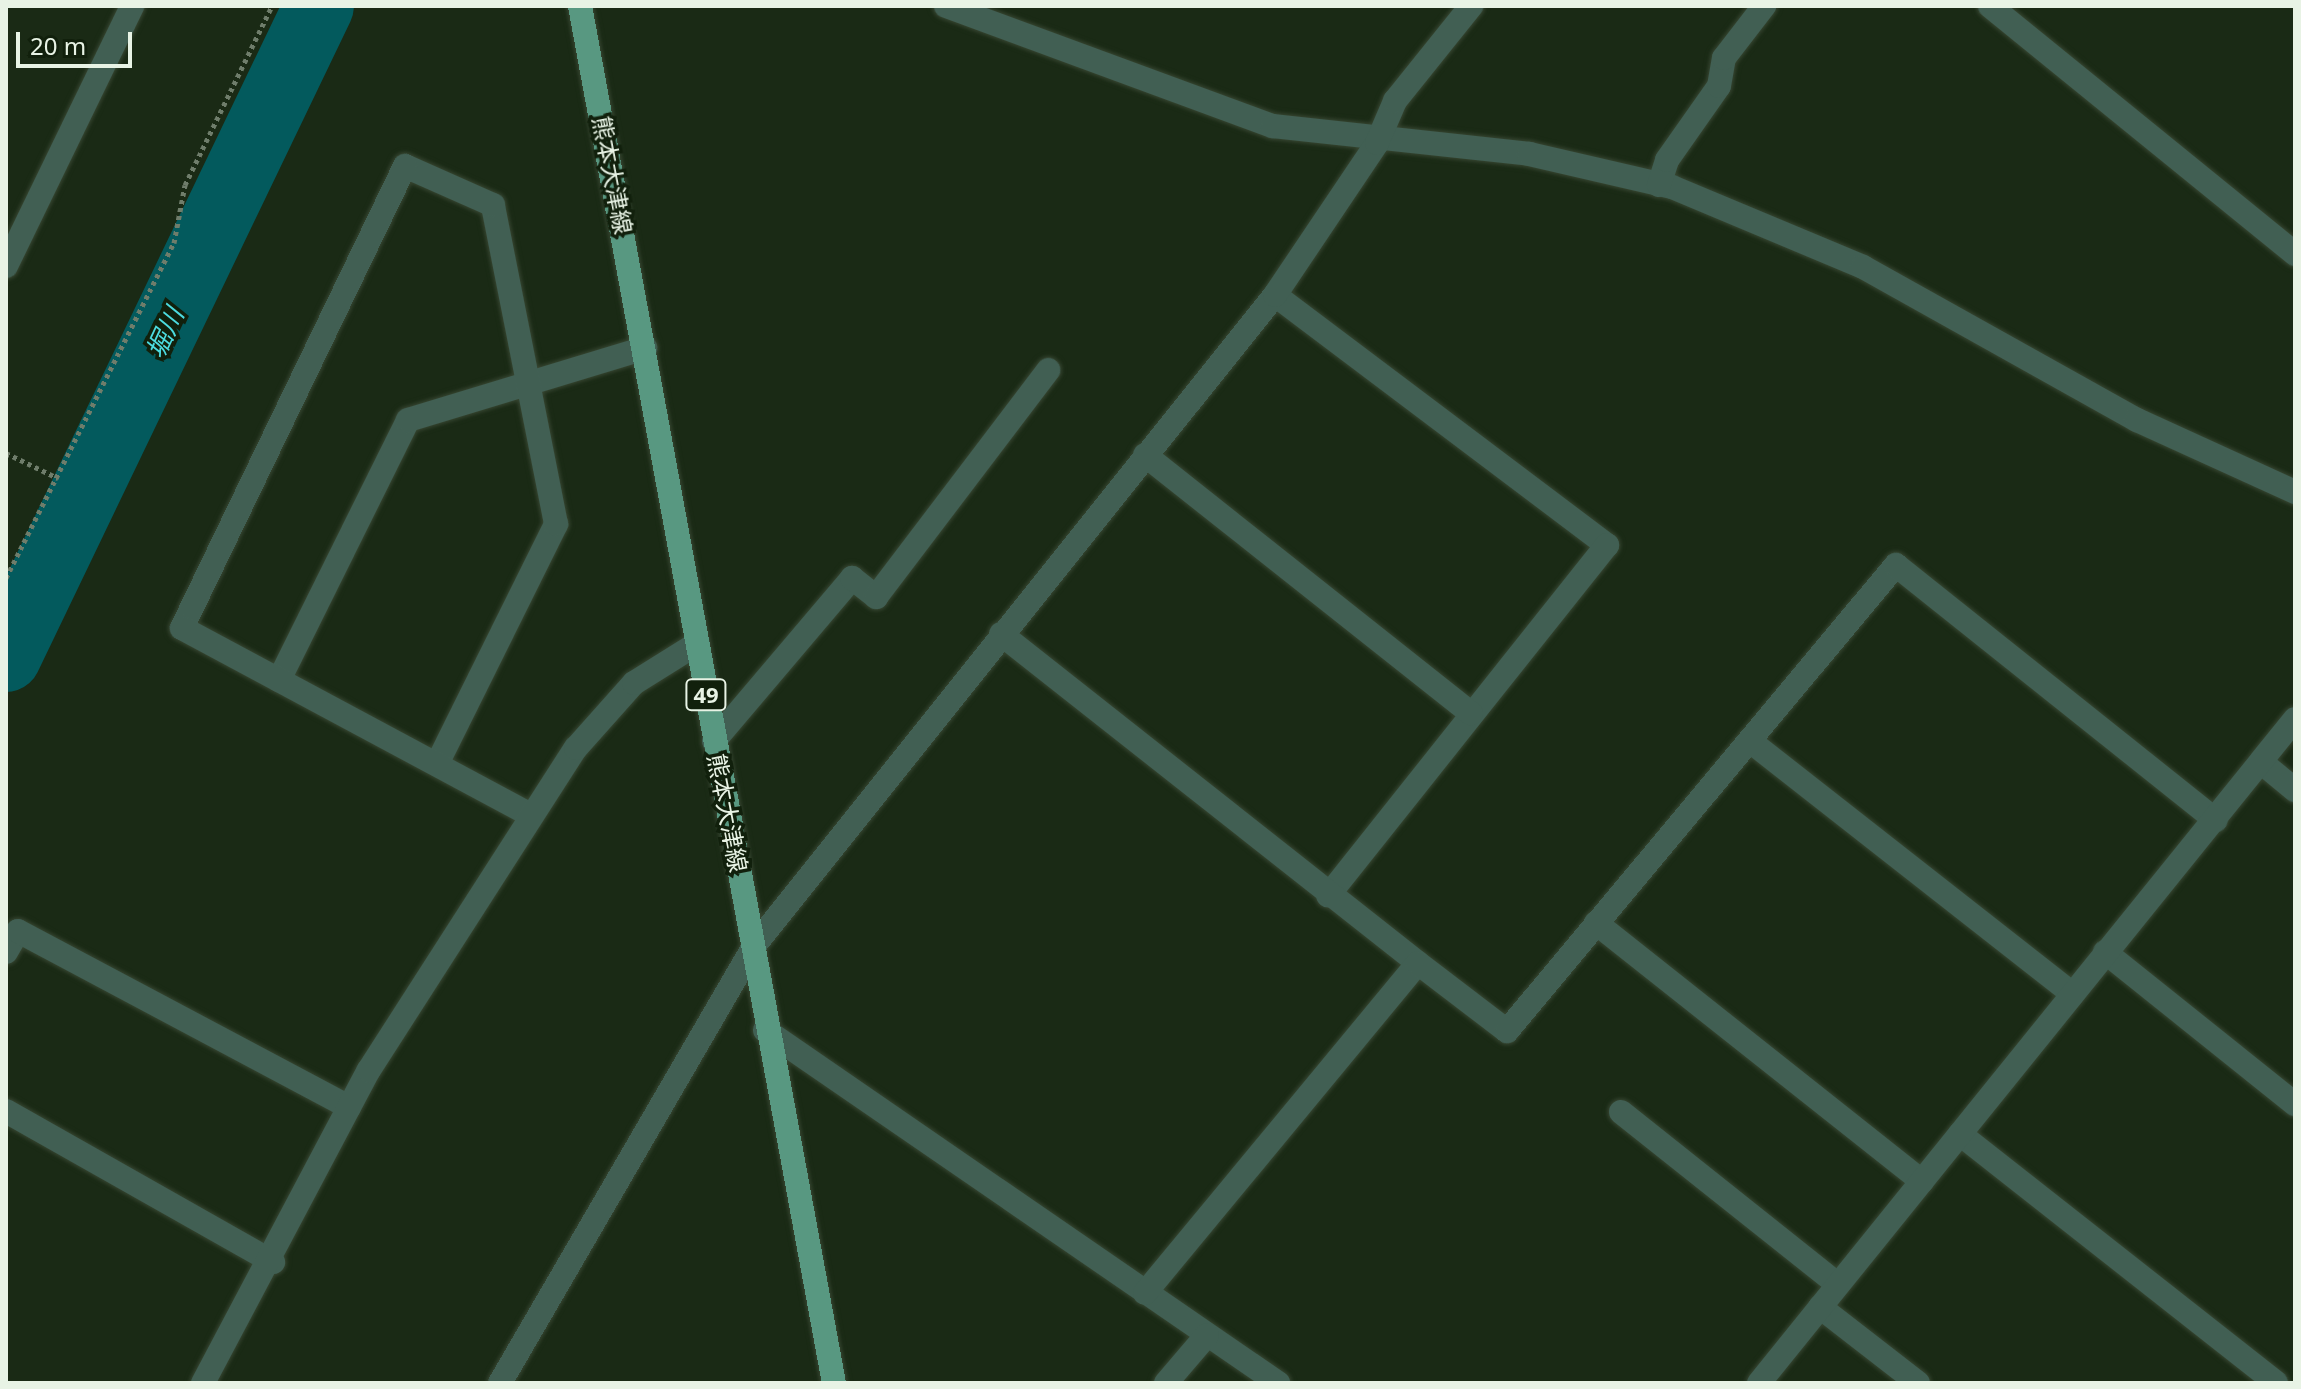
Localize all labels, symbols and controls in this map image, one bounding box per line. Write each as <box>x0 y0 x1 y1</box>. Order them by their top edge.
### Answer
scale bar <box>20 16 136 66</box>
text: 20 m <box>30 29 86 62</box>
street label: 熊本大津線 <box>587 113 639 237</box>
water label: 堀川 <box>140 303 190 363</box>
road number: 49 <box>684 677 728 713</box>
street label: 熊本大津線 <box>702 751 754 875</box>

